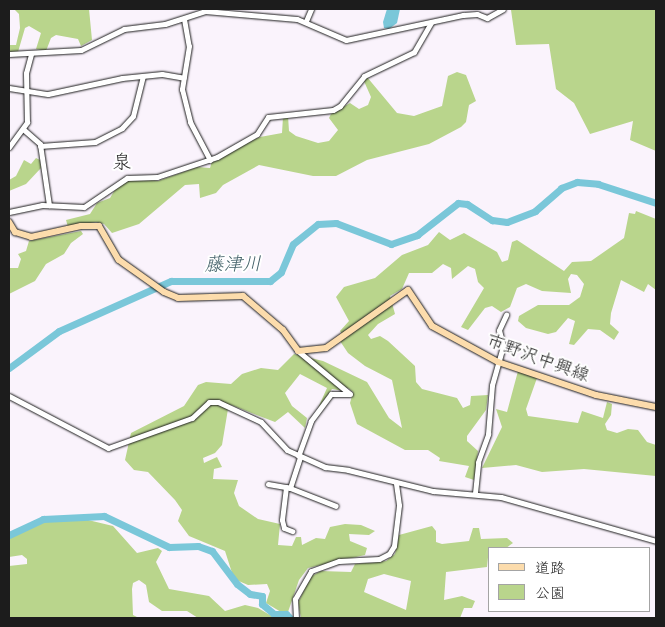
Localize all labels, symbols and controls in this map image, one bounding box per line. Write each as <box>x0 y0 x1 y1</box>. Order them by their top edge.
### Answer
district label: 泉 <box>113 151 131 173</box>
water label: 藤津川 <box>204 252 262 276</box>
street label: 市野沢中興線 <box>484 329 592 387</box>
legend <box>488 547 650 612</box>
text: 道路 <box>535 559 565 577</box>
text: 公園 <box>535 584 565 602</box>

